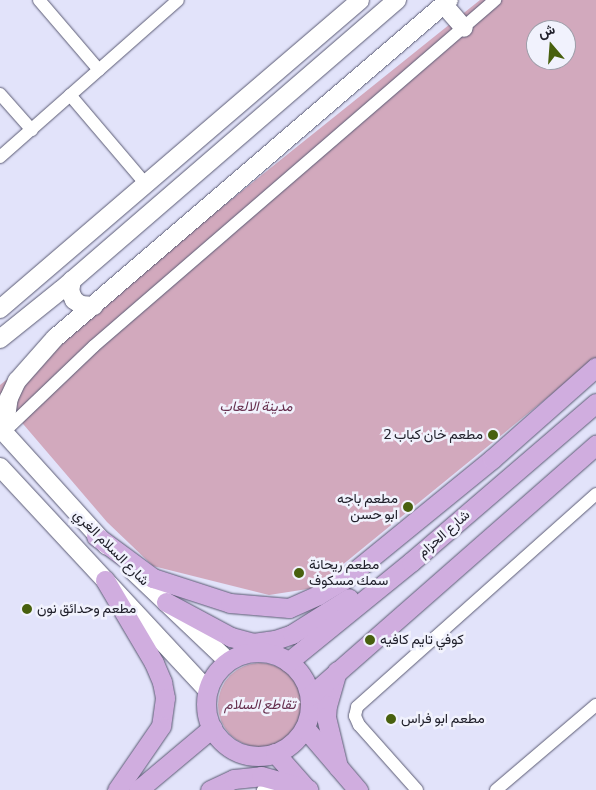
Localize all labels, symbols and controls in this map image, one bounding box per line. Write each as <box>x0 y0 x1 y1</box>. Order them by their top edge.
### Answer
north arrow <box>526 20 576 70</box>
text: ش <box>536 21 557 42</box>
park label: مدينة الالعاب <box>219 399 293 415</box>
place label: مطعم خان كباب 2 <box>384 427 483 443</box>
marker: مطعم خان كباب 2 <box>487 429 499 441</box>
place label: مطعم باجه ابو حسن <box>337 491 398 524</box>
marker: مطعم باجه ابو حسن <box>402 501 414 513</box>
street label: شارع السلام الغري <box>70 507 152 589</box>
street label: شارع الحزام <box>414 507 474 561</box>
place label: مطعم ريحانة سمك مسكوف <box>309 557 388 590</box>
marker: مطعم ريحانة سمك مسكوف <box>293 567 305 579</box>
place label: مطعم وحدائق نون <box>37 601 136 617</box>
marker: مطعم وحدائق نون <box>21 603 33 615</box>
place label: كوفي تايم كافيه <box>380 632 464 648</box>
marker: كوفي تايم كافيه <box>364 634 376 646</box>
park label: تقاطع السلام <box>224 697 296 713</box>
place label: مطعم ابو فراس <box>401 711 485 727</box>
marker: مطعم ابو فراس <box>385 713 397 725</box>

